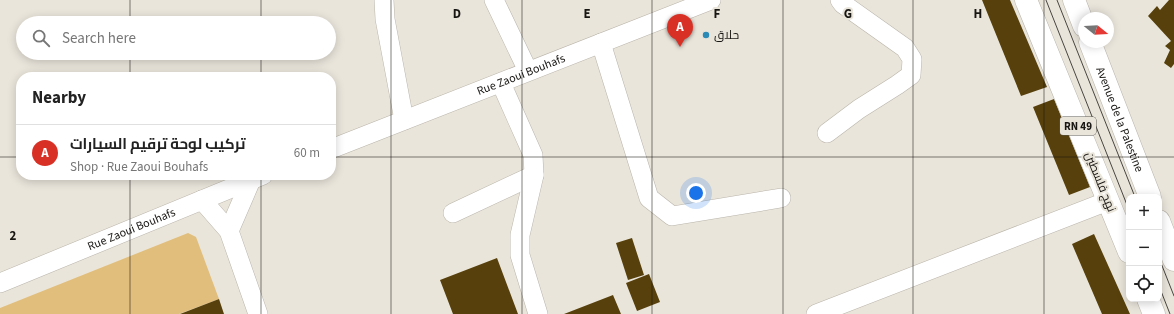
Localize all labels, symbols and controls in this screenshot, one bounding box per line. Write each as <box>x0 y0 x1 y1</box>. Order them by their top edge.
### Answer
text: D <box>453 5 461 23</box>
text: E <box>583 5 591 23</box>
text: F <box>714 5 721 23</box>
text: G <box>844 5 852 23</box>
text: H <box>974 5 982 23</box>
north arrow <box>1078 12 1114 48</box>
pin: A <box>667 14 693 47</box>
search box <box>16 16 336 60</box>
icon: search <box>30 27 52 49</box>
place label: حلاق <box>714 27 739 44</box>
text: Search here <box>62 28 136 49</box>
marker: حلاق <box>701 30 711 40</box>
street label: Rue Zaoui Bouhafs <box>474 50 568 100</box>
street label: Avenue de la Palestine <box>1092 64 1148 175</box>
text: Nearby <box>32 86 86 110</box>
road number: RN 49 <box>1060 117 1096 135</box>
text: تركيب لوحة ترقيم السيارات <box>70 134 245 155</box>
text: A <box>41 144 49 162</box>
text: 60 m <box>294 144 320 162</box>
street label: نهج فلسطين <box>1080 149 1120 215</box>
text: Shop · Rue Zaoui Bouhafs <box>70 158 208 176</box>
your location <box>686 183 706 203</box>
map controls <box>1126 194 1162 302</box>
button: + <box>1126 194 1162 230</box>
street label: Rue Zaoui Bouhafs <box>85 203 178 255</box>
text: 2 <box>10 227 17 245</box>
button: − <box>1126 230 1162 266</box>
button: locate <box>1126 266 1162 302</box>

